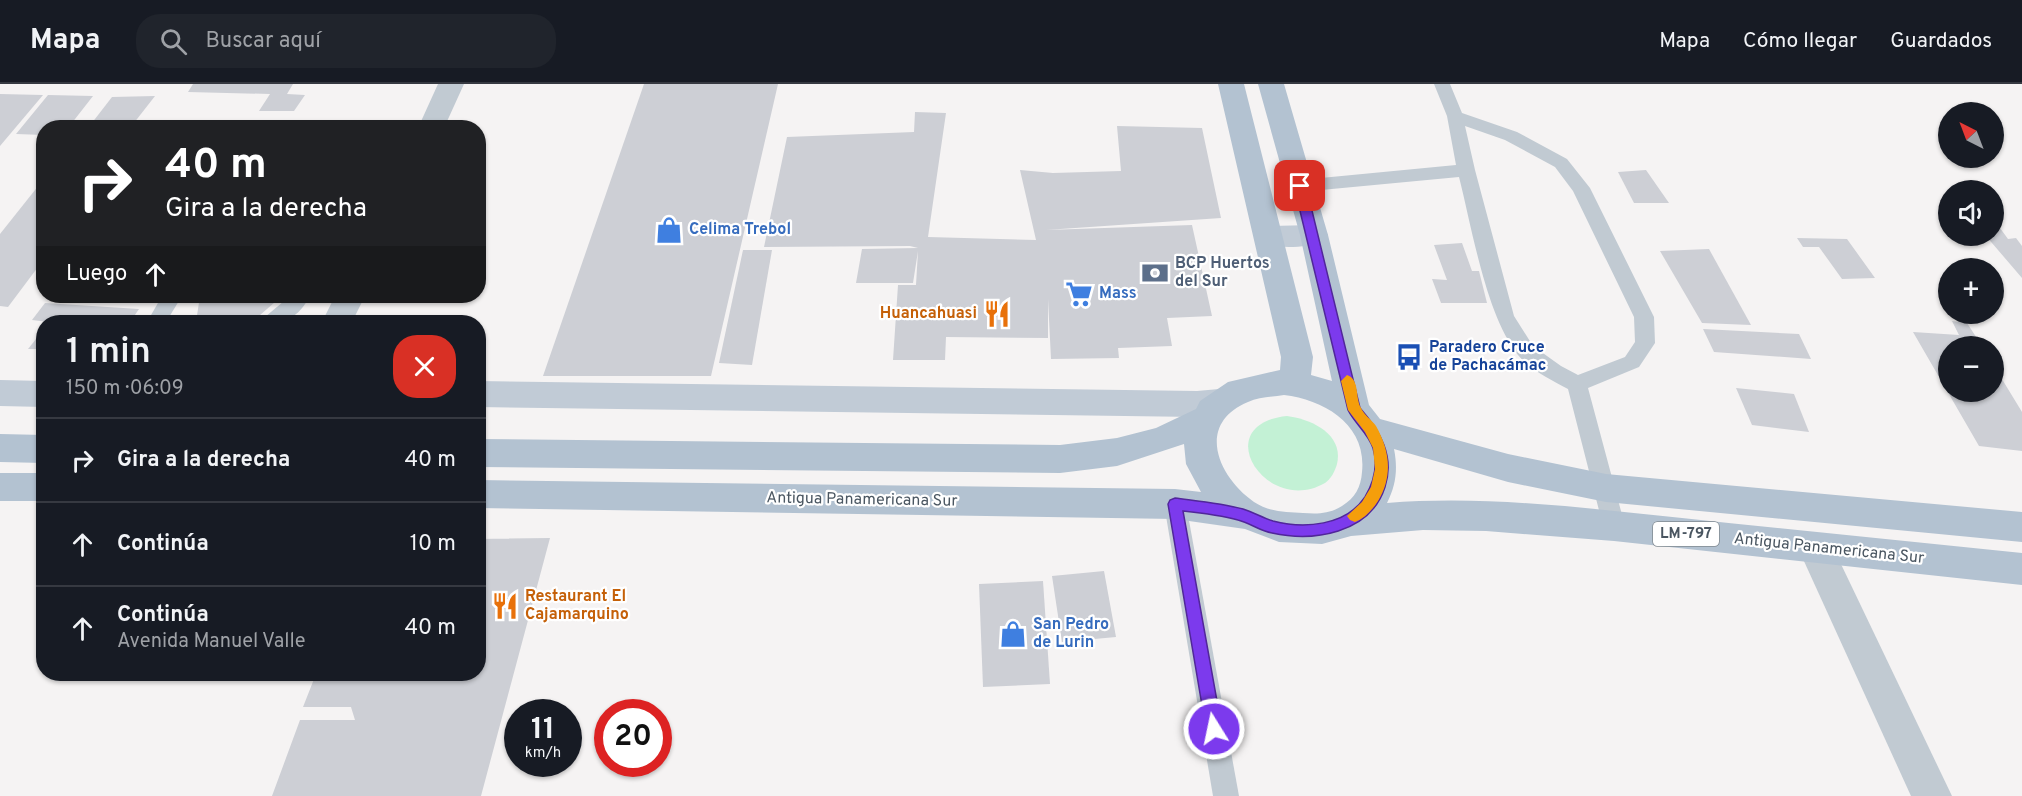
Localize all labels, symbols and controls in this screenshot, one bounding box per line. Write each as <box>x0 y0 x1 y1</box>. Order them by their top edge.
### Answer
search box <box>136 14 556 68</box>
text: Mapa <box>30 23 100 59</box>
icon: search <box>157 25 190 58</box>
text: Buscar aquí <box>205 28 321 55</box>
text: Mapa <box>1659 28 1710 55</box>
text: Cómo llegar <box>1743 28 1857 55</box>
text: Guardados <box>1890 28 1992 55</box>
north arrow <box>1938 102 2004 168</box>
map controls <box>1938 102 2004 402</box>
text: 40 m <box>165 140 267 193</box>
icon: right <box>66 144 144 222</box>
pin <box>1274 160 1325 211</box>
icon: arrive <box>1283 169 1316 202</box>
button: sound <box>1938 180 2004 246</box>
text: Gira a la derecha <box>165 192 367 226</box>
shop icon: Celima Trebol <box>654 215 684 245</box>
place label: Celima Trebol <box>689 220 791 240</box>
place label: BCP Huertos del Sur <box>1175 254 1270 292</box>
icon: ahead <box>139 258 172 291</box>
bank icon: BCP Huertos del Sur <box>1140 258 1170 288</box>
button: + <box>1938 258 2004 324</box>
text: Luego <box>66 261 127 288</box>
supermarket icon: Mass <box>1064 279 1094 309</box>
place label: Mass <box>1099 284 1137 304</box>
restaurant icon: Huancahuasi <box>982 299 1012 329</box>
place label: Huancahuasi <box>880 304 977 324</box>
text: 1 min <box>66 330 151 376</box>
button: close <box>393 335 456 398</box>
button: − <box>1938 336 2004 402</box>
place label: Paradero Cruce de Pachacámac <box>1429 338 1546 376</box>
bus stop icon: Paradero Cruce de Pachacámac <box>1394 342 1424 372</box>
text: 150 m · 06:09 <box>66 376 184 402</box>
icon: right <box>66 444 99 477</box>
text: Gira a la derecha <box>117 447 290 474</box>
text: 40 m <box>404 447 456 474</box>
street label: Antigua Panamericana Sur <box>766 488 958 512</box>
road number: LM-797 <box>1653 522 1719 546</box>
icon: ahead <box>66 528 99 561</box>
street label: Antigua Panamericana Sur <box>1733 529 1925 569</box>
text: Continúa <box>117 531 209 558</box>
text: 10 m <box>410 531 456 558</box>
place label: Restaurant El Cajamarquino <box>525 587 629 625</box>
restaurant icon: Restaurant El Cajamarquino <box>490 591 520 621</box>
text: Continúa <box>117 602 209 629</box>
icon: ahead <box>66 612 99 645</box>
text: 40 m <box>404 615 456 642</box>
place label: San Pedro de Lurin <box>1033 615 1109 653</box>
shop icon: San Pedro de Lurin <box>998 619 1028 649</box>
text: Avenida Manuel Valle <box>117 629 305 655</box>
position arrow <box>1182 697 1246 761</box>
speed limit sign: 20 <box>594 699 672 777</box>
text: 11 <box>531 712 555 749</box>
text: km/h <box>525 744 561 763</box>

